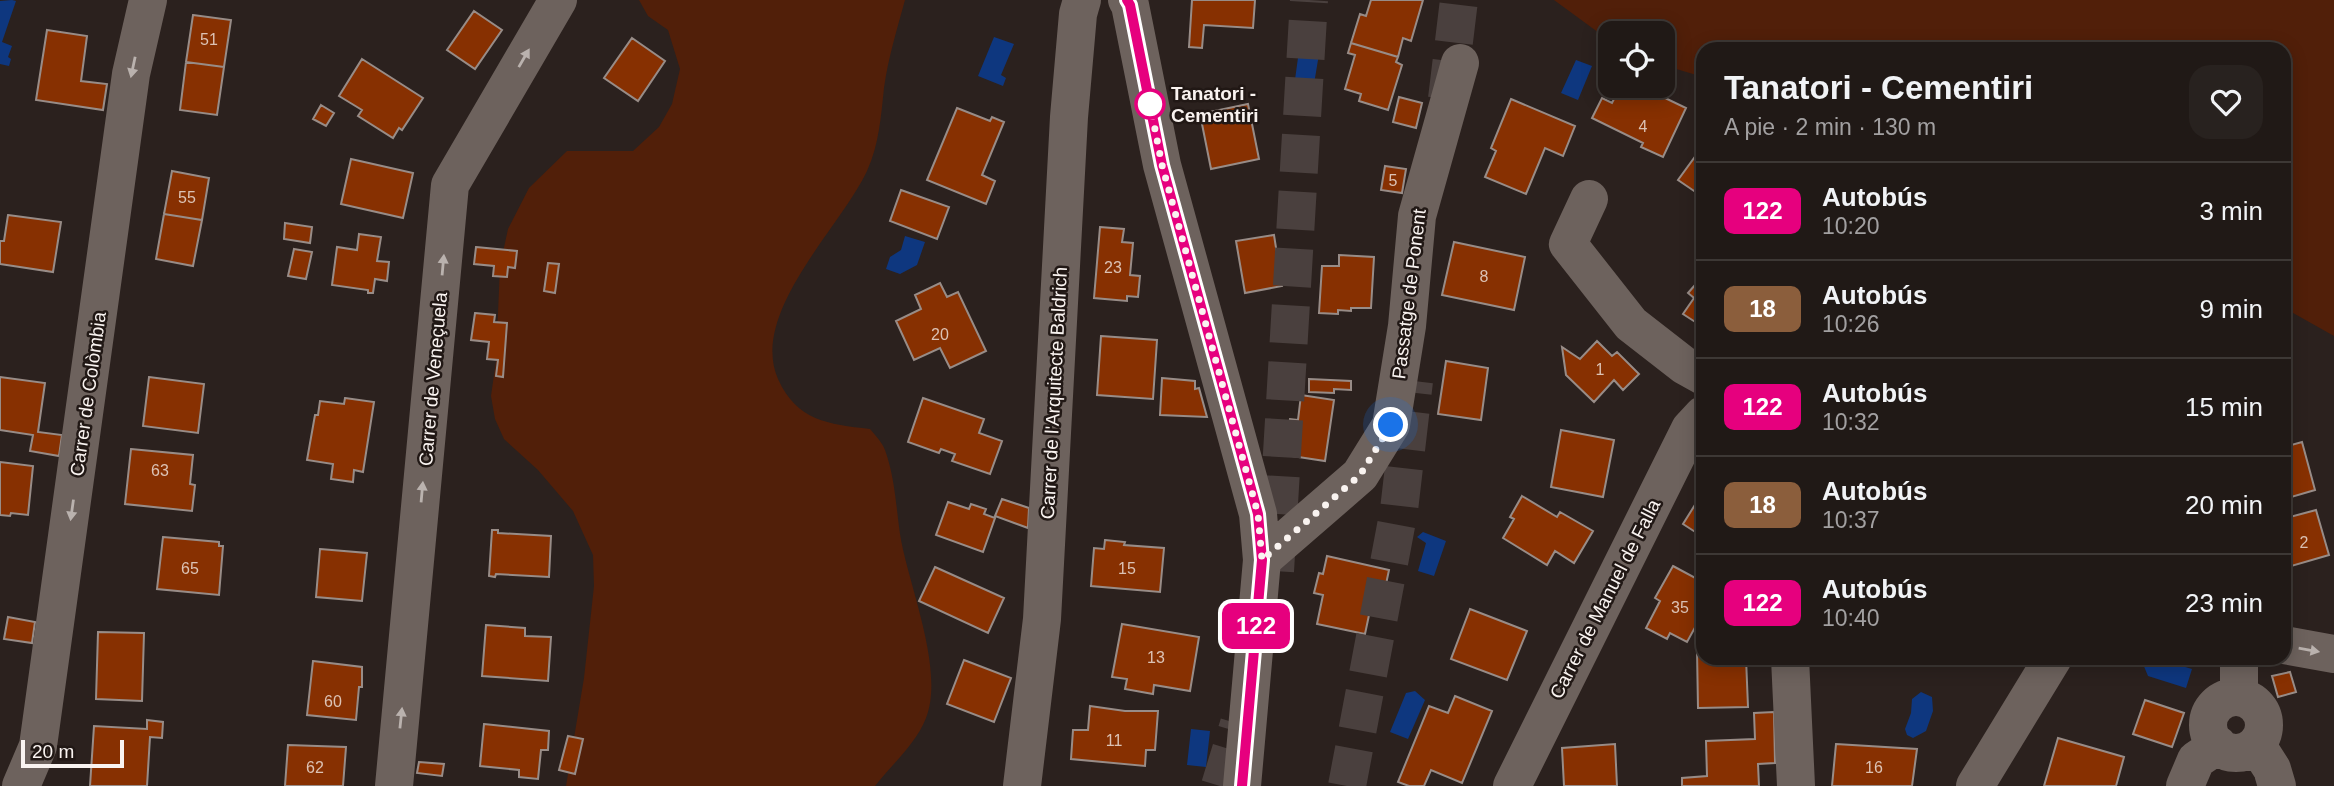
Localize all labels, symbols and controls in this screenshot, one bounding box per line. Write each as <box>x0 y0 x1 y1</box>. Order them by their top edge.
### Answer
map controls <box>1598 21 1675 98</box>
button: locate <box>1598 21 1675 98</box>
house number: 51 <box>200 31 218 48</box>
one-way arrow <box>518 48 531 67</box>
one-way arrow <box>128 56 139 78</box>
button: heart <box>2189 65 2263 139</box>
text: Tanatori - Cementiri <box>1724 69 2033 106</box>
place label: Tanatori - Cementiri <box>1171 83 1259 126</box>
marker: Tanatori - Cementiri <box>1135 89 1165 119</box>
text: A pie · 2 min · 130 m <box>1724 114 1936 140</box>
house number: 4 <box>1639 118 1648 135</box>
house number: 5 <box>1389 172 1398 189</box>
text: Autobús <box>1822 182 1927 212</box>
house number: 55 <box>178 189 196 206</box>
text: 3 min <box>2199 196 2263 226</box>
text: 122 <box>1742 197 1783 224</box>
street label: Passatge de Ponent <box>1388 207 1430 380</box>
text: 10:20 <box>1822 213 1880 239</box>
one-way arrow <box>438 254 449 276</box>
house number: 23 <box>1104 259 1122 276</box>
street label: Carrer de l'Arquitecte Baldrich <box>1037 266 1071 520</box>
house number: 8 <box>1480 268 1489 285</box>
text: Autobús <box>1822 280 1927 310</box>
street label: Carrer de Veneçuela <box>415 291 451 467</box>
text: 9 min <box>2199 294 2263 324</box>
text: 18 <box>1749 295 1776 322</box>
street label: Carrer de Colòmbia <box>66 310 110 478</box>
text: 10:26 <box>1822 311 1880 337</box>
house number: 20 <box>931 326 949 343</box>
house number: 1 <box>1596 361 1605 378</box>
text: Autobús <box>1822 378 1927 408</box>
text: 15 min <box>2185 392 2263 422</box>
text: 122 <box>1742 393 1783 420</box>
your location <box>1373 407 1408 442</box>
text: 10:32 <box>1822 409 1880 435</box>
house number: 63 <box>151 462 169 479</box>
text: Autobús <box>1822 476 1927 506</box>
one-way arrow <box>417 480 428 502</box>
text: 20 min <box>2185 490 2263 520</box>
text: 18 <box>1749 491 1776 518</box>
street label: Carrer de Manuel de Falla <box>1546 496 1665 702</box>
one-way arrow <box>66 500 77 522</box>
text: 10:37 <box>1822 507 1880 533</box>
house number: 2 <box>2300 534 2309 551</box>
house number: 65 <box>181 560 199 577</box>
house number: 15 <box>1118 560 1136 577</box>
text: Autobús <box>1822 574 1927 604</box>
text: 23 min <box>2185 588 2263 618</box>
text: 122 <box>1742 589 1783 616</box>
house number: 35 <box>1671 599 1689 616</box>
line badge: 122 <box>1216 603 1296 649</box>
text: 10:40 <box>1822 605 1880 631</box>
text: 122 <box>1236 612 1276 639</box>
one-way arrow <box>2298 645 2320 656</box>
house number: 13 <box>1147 649 1165 666</box>
house number: 60 <box>324 693 342 710</box>
one-way arrow <box>396 707 407 729</box>
house number: 11 <box>1106 732 1122 749</box>
scale bar <box>21 737 124 769</box>
text: 20 m <box>32 741 74 762</box>
house number: 62 <box>306 759 324 776</box>
house number: 16 <box>1865 759 1883 776</box>

